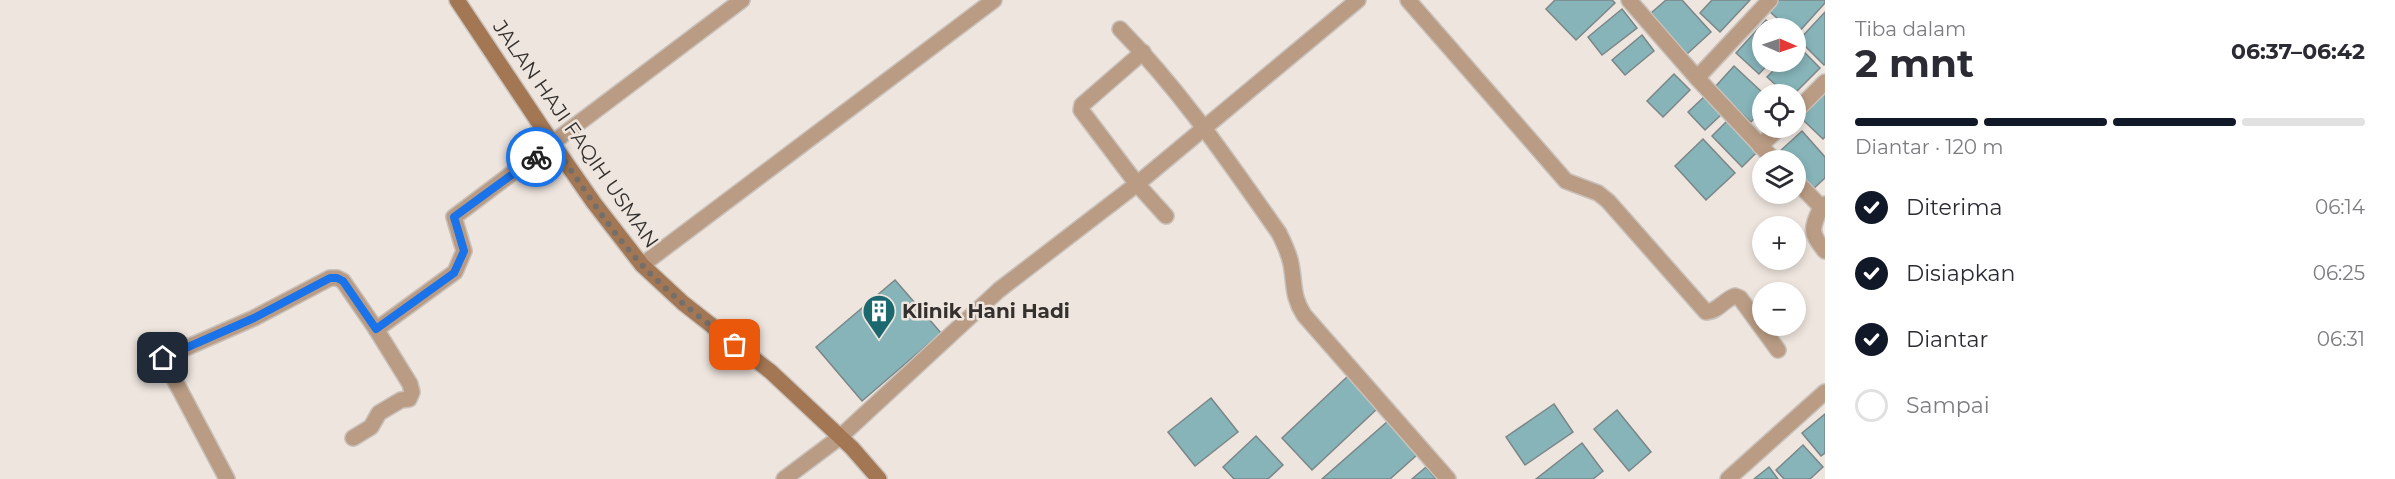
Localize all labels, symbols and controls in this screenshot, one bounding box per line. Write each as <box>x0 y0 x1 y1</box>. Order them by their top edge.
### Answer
street label: JALAN HAJI FAQIH USMAN <box>488 15 664 252</box>
text: Tiba dalam <box>1855 17 1966 41</box>
north arrow <box>1752 18 1806 72</box>
map controls <box>1752 18 1806 336</box>
text: 06:37–06:42 <box>2231 38 2365 65</box>
text: 2 mnt <box>1855 39 1974 87</box>
button: locate <box>1752 84 1806 138</box>
courier <box>506 127 566 187</box>
text: Diantar · 120 m <box>1855 135 2004 159</box>
icon: bike <box>520 141 553 174</box>
button: layers <box>1752 150 1806 204</box>
icon: check <box>1855 191 1888 224</box>
text: Diterima <box>1906 194 2003 221</box>
text: 06:14 <box>2315 195 2365 219</box>
button: + <box>1752 216 1806 270</box>
icon: check <box>1855 257 1888 290</box>
text: Disiapkan <box>1906 260 2015 287</box>
text: 06:25 <box>2313 261 2365 285</box>
button: − <box>1752 282 1806 336</box>
building icon: Klinik Hani Hadi <box>861 293 897 340</box>
place label: Klinik Hani Hadi <box>902 299 1070 323</box>
pin <box>709 319 760 370</box>
icon: check <box>1855 323 1888 356</box>
text: Diantar <box>1906 326 1988 353</box>
text: 06:31 <box>2317 327 2365 351</box>
icon: bag <box>718 328 751 361</box>
pin <box>137 332 188 383</box>
icon: home <box>146 341 179 374</box>
text: Sampai <box>1906 392 1990 419</box>

